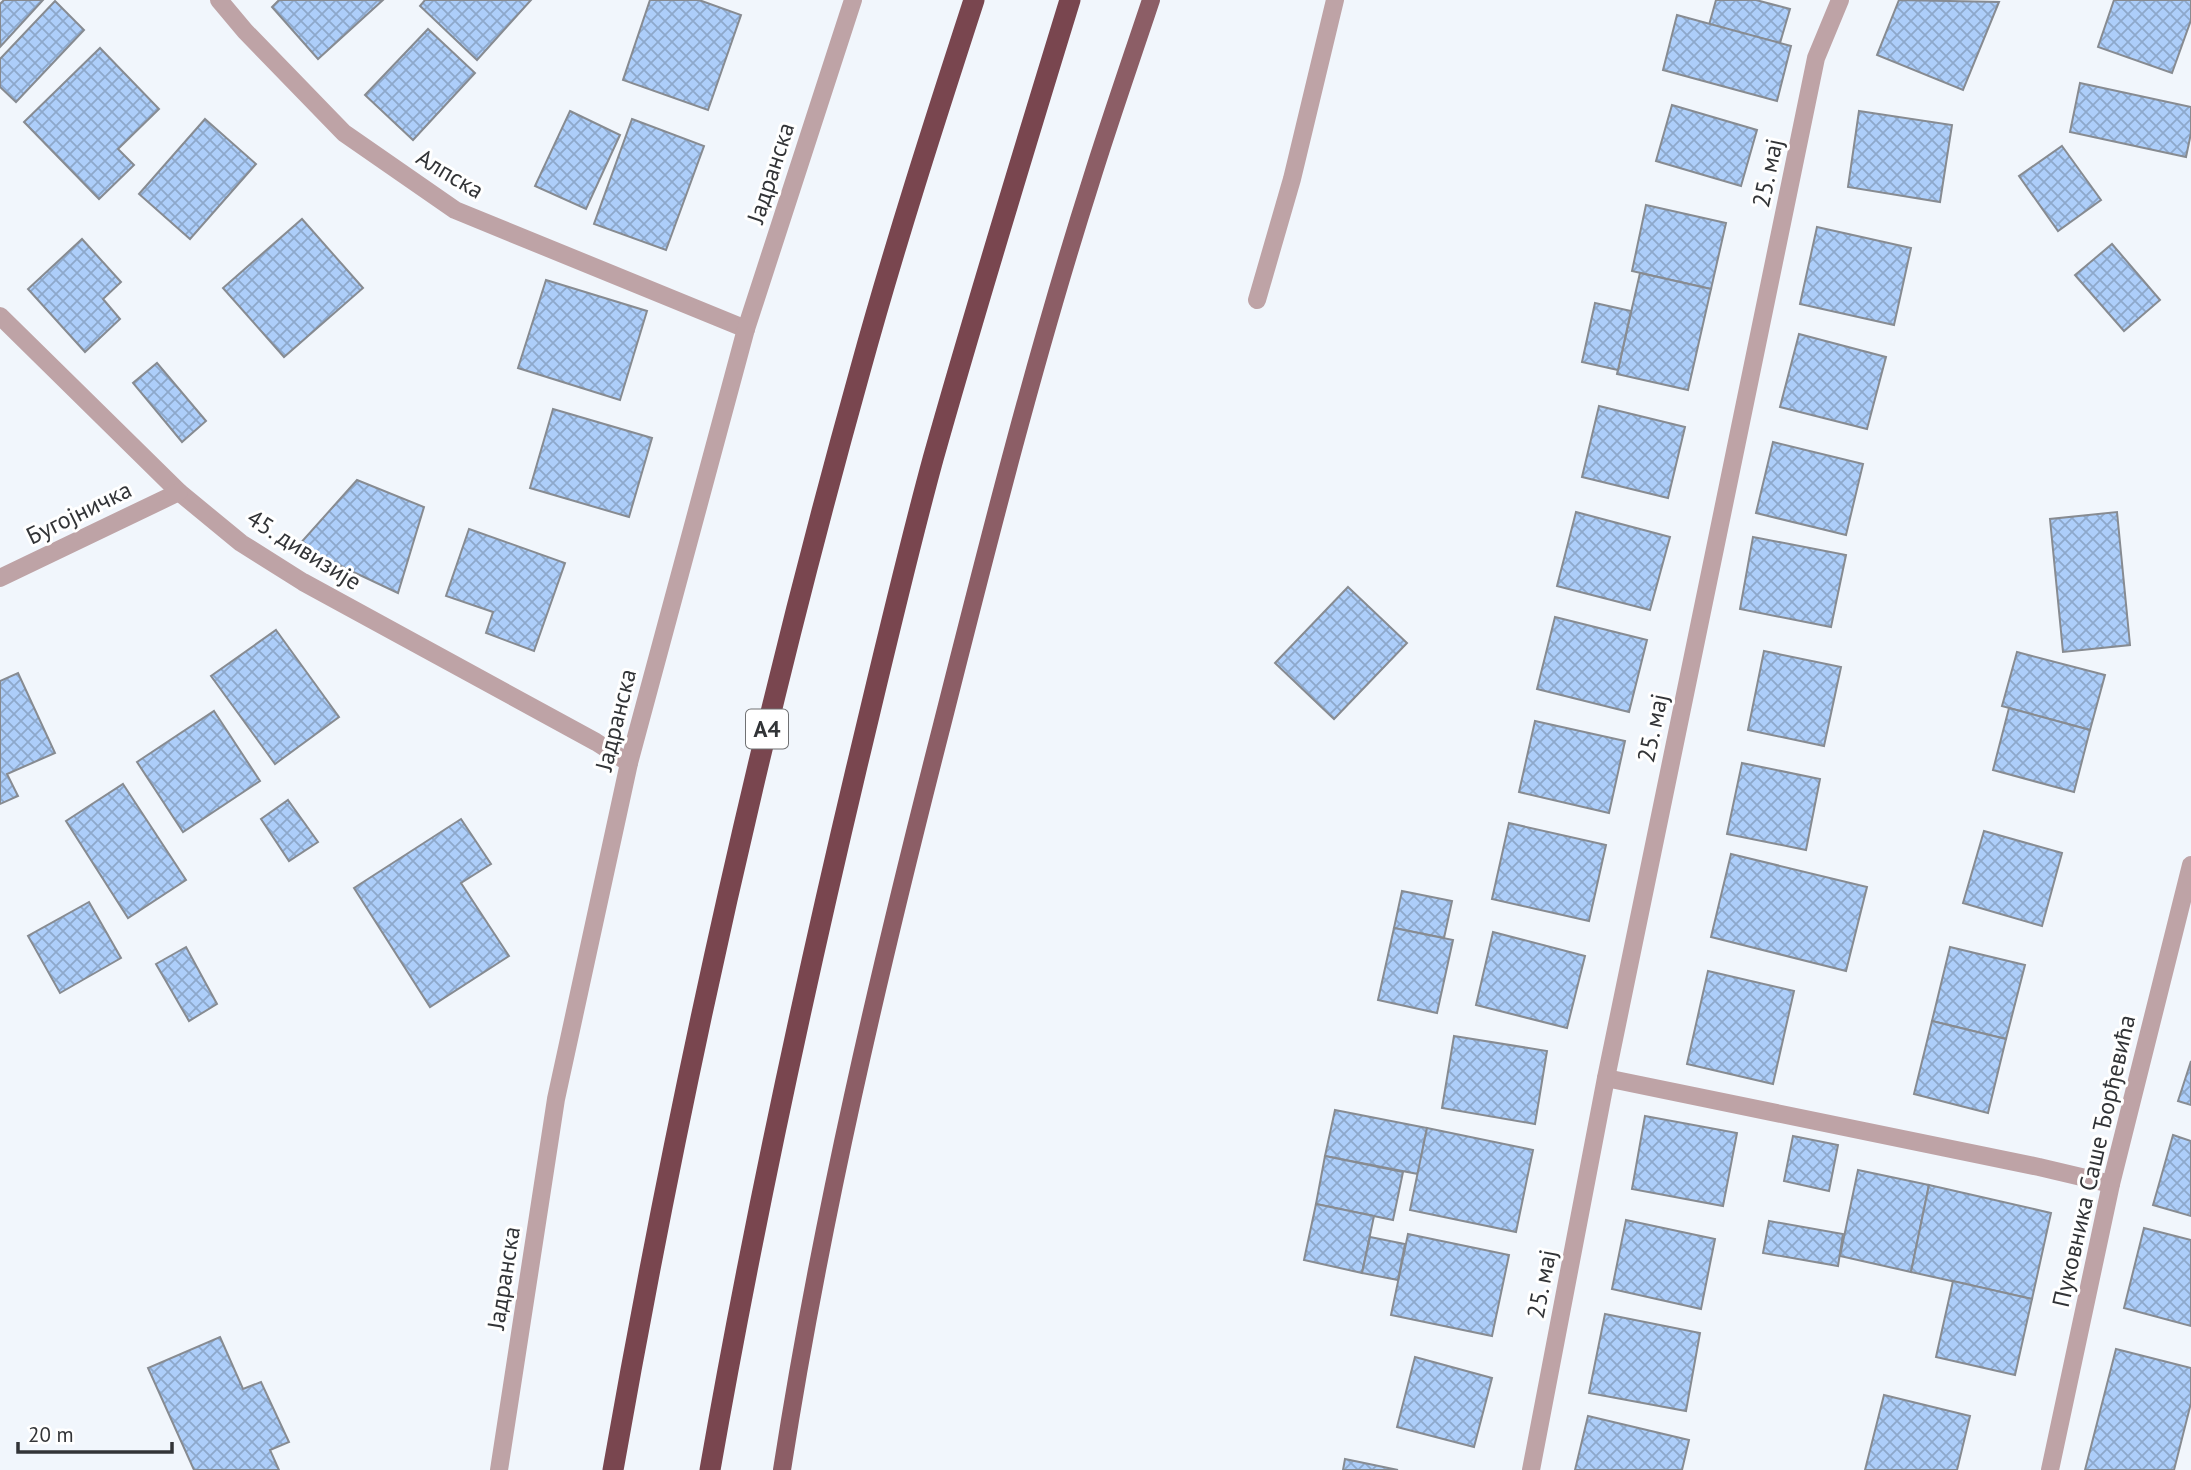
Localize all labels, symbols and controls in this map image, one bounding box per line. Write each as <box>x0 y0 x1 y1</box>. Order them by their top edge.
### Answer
street label: Јадранска <box>739 119 801 228</box>
street label: 25. мај <box>1745 136 1790 210</box>
street label: Алпска <box>411 141 490 206</box>
street label: Бугојничка <box>21 474 137 551</box>
street label: 45. дивизије <box>241 502 367 597</box>
street label: Јадранска <box>588 666 643 775</box>
street label: 25. мај <box>1630 691 1675 765</box>
road number: A4 <box>746 709 788 748</box>
street label: Пуковника Саше Ђорђевића <box>2045 1012 2142 1310</box>
street label: Јадранска <box>480 1224 527 1333</box>
street label: 25. мај <box>1520 1247 1563 1321</box>
scale bar <box>18 1410 172 1454</box>
text: 20 m <box>28 1421 74 1448</box>

